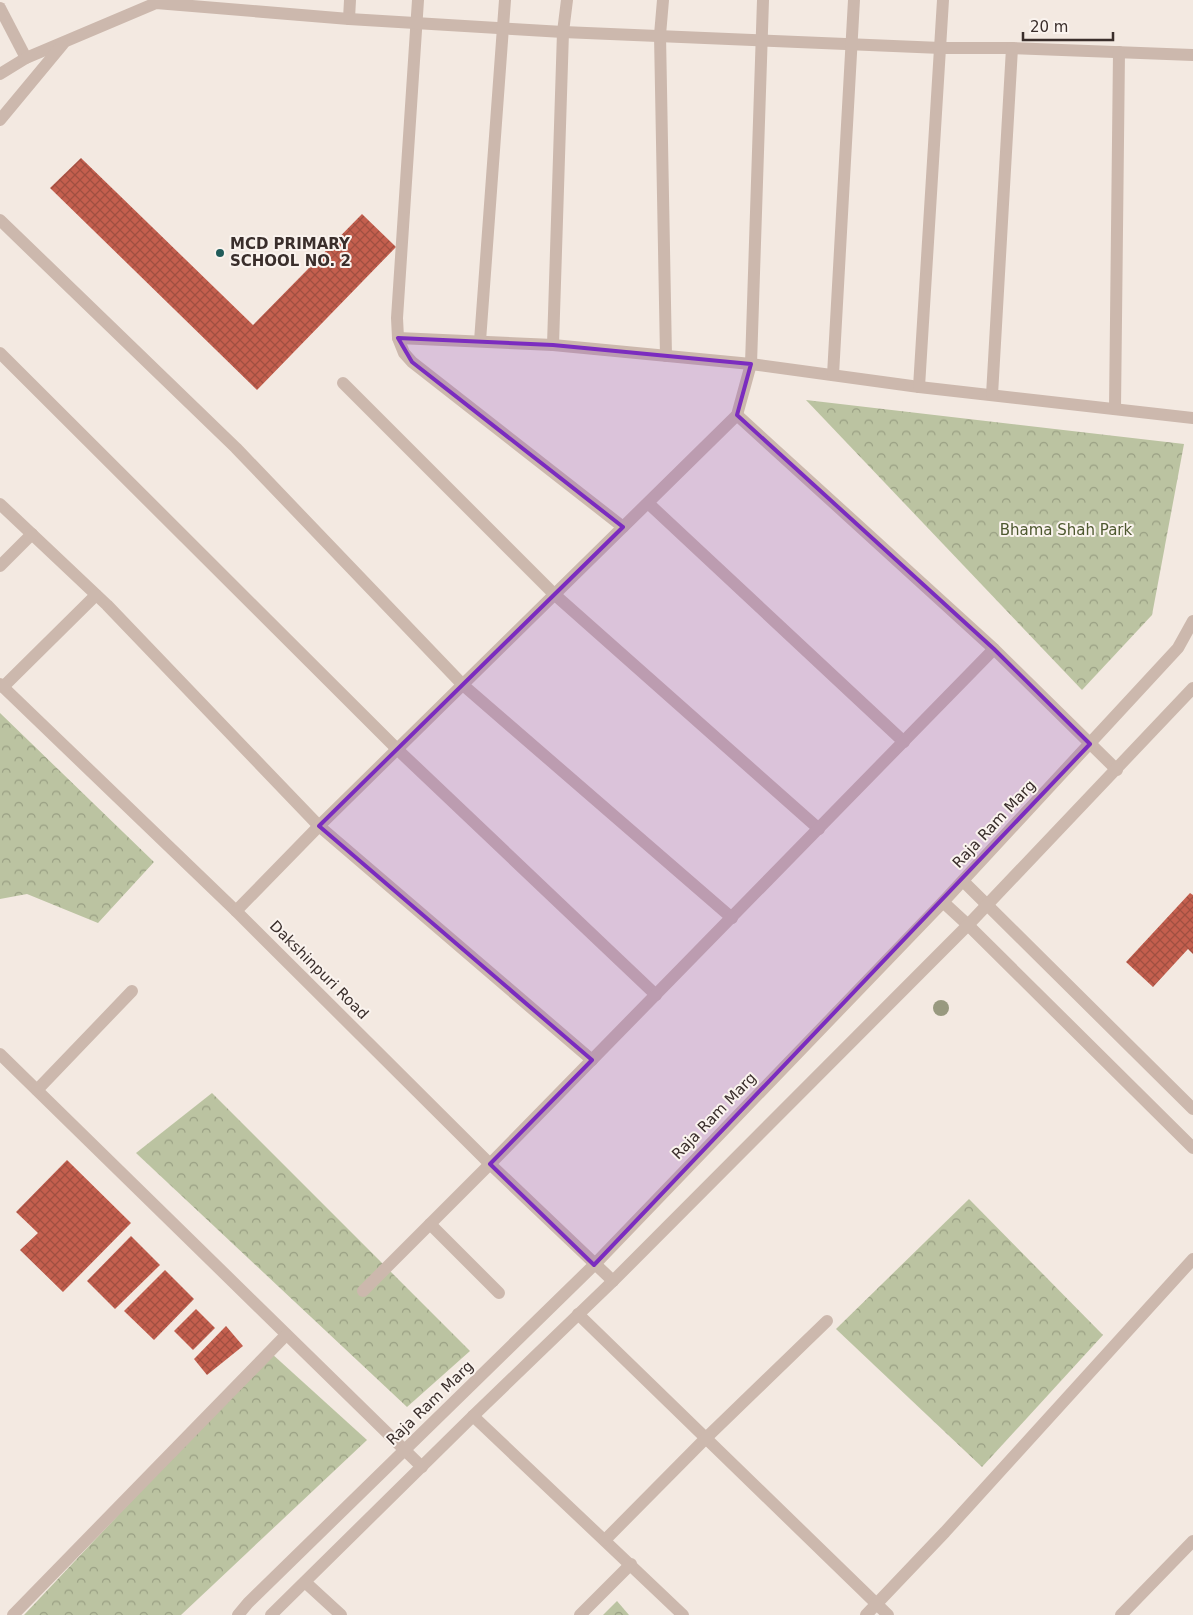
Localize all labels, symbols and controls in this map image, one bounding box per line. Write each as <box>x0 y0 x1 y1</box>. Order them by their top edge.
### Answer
scale bar <box>1023 10 1113 42</box>
text: 20 m <box>1030 18 1068 36</box>
place label: MCD PRIMARY SCHOOL NO. 2 <box>230 235 351 270</box>
marker: MCD PRIMARY SCHOOL NO. 2 <box>214 247 226 259</box>
park label: Bhama Shah Park <box>1000 521 1133 539</box>
street label: Raja Ram Marg <box>949 776 1039 872</box>
street label: Dakshinpuri Road <box>266 917 372 1023</box>
street label: Raja Ram Marg <box>668 1069 760 1163</box>
street label: Raja Ram Marg <box>383 1357 477 1449</box>

